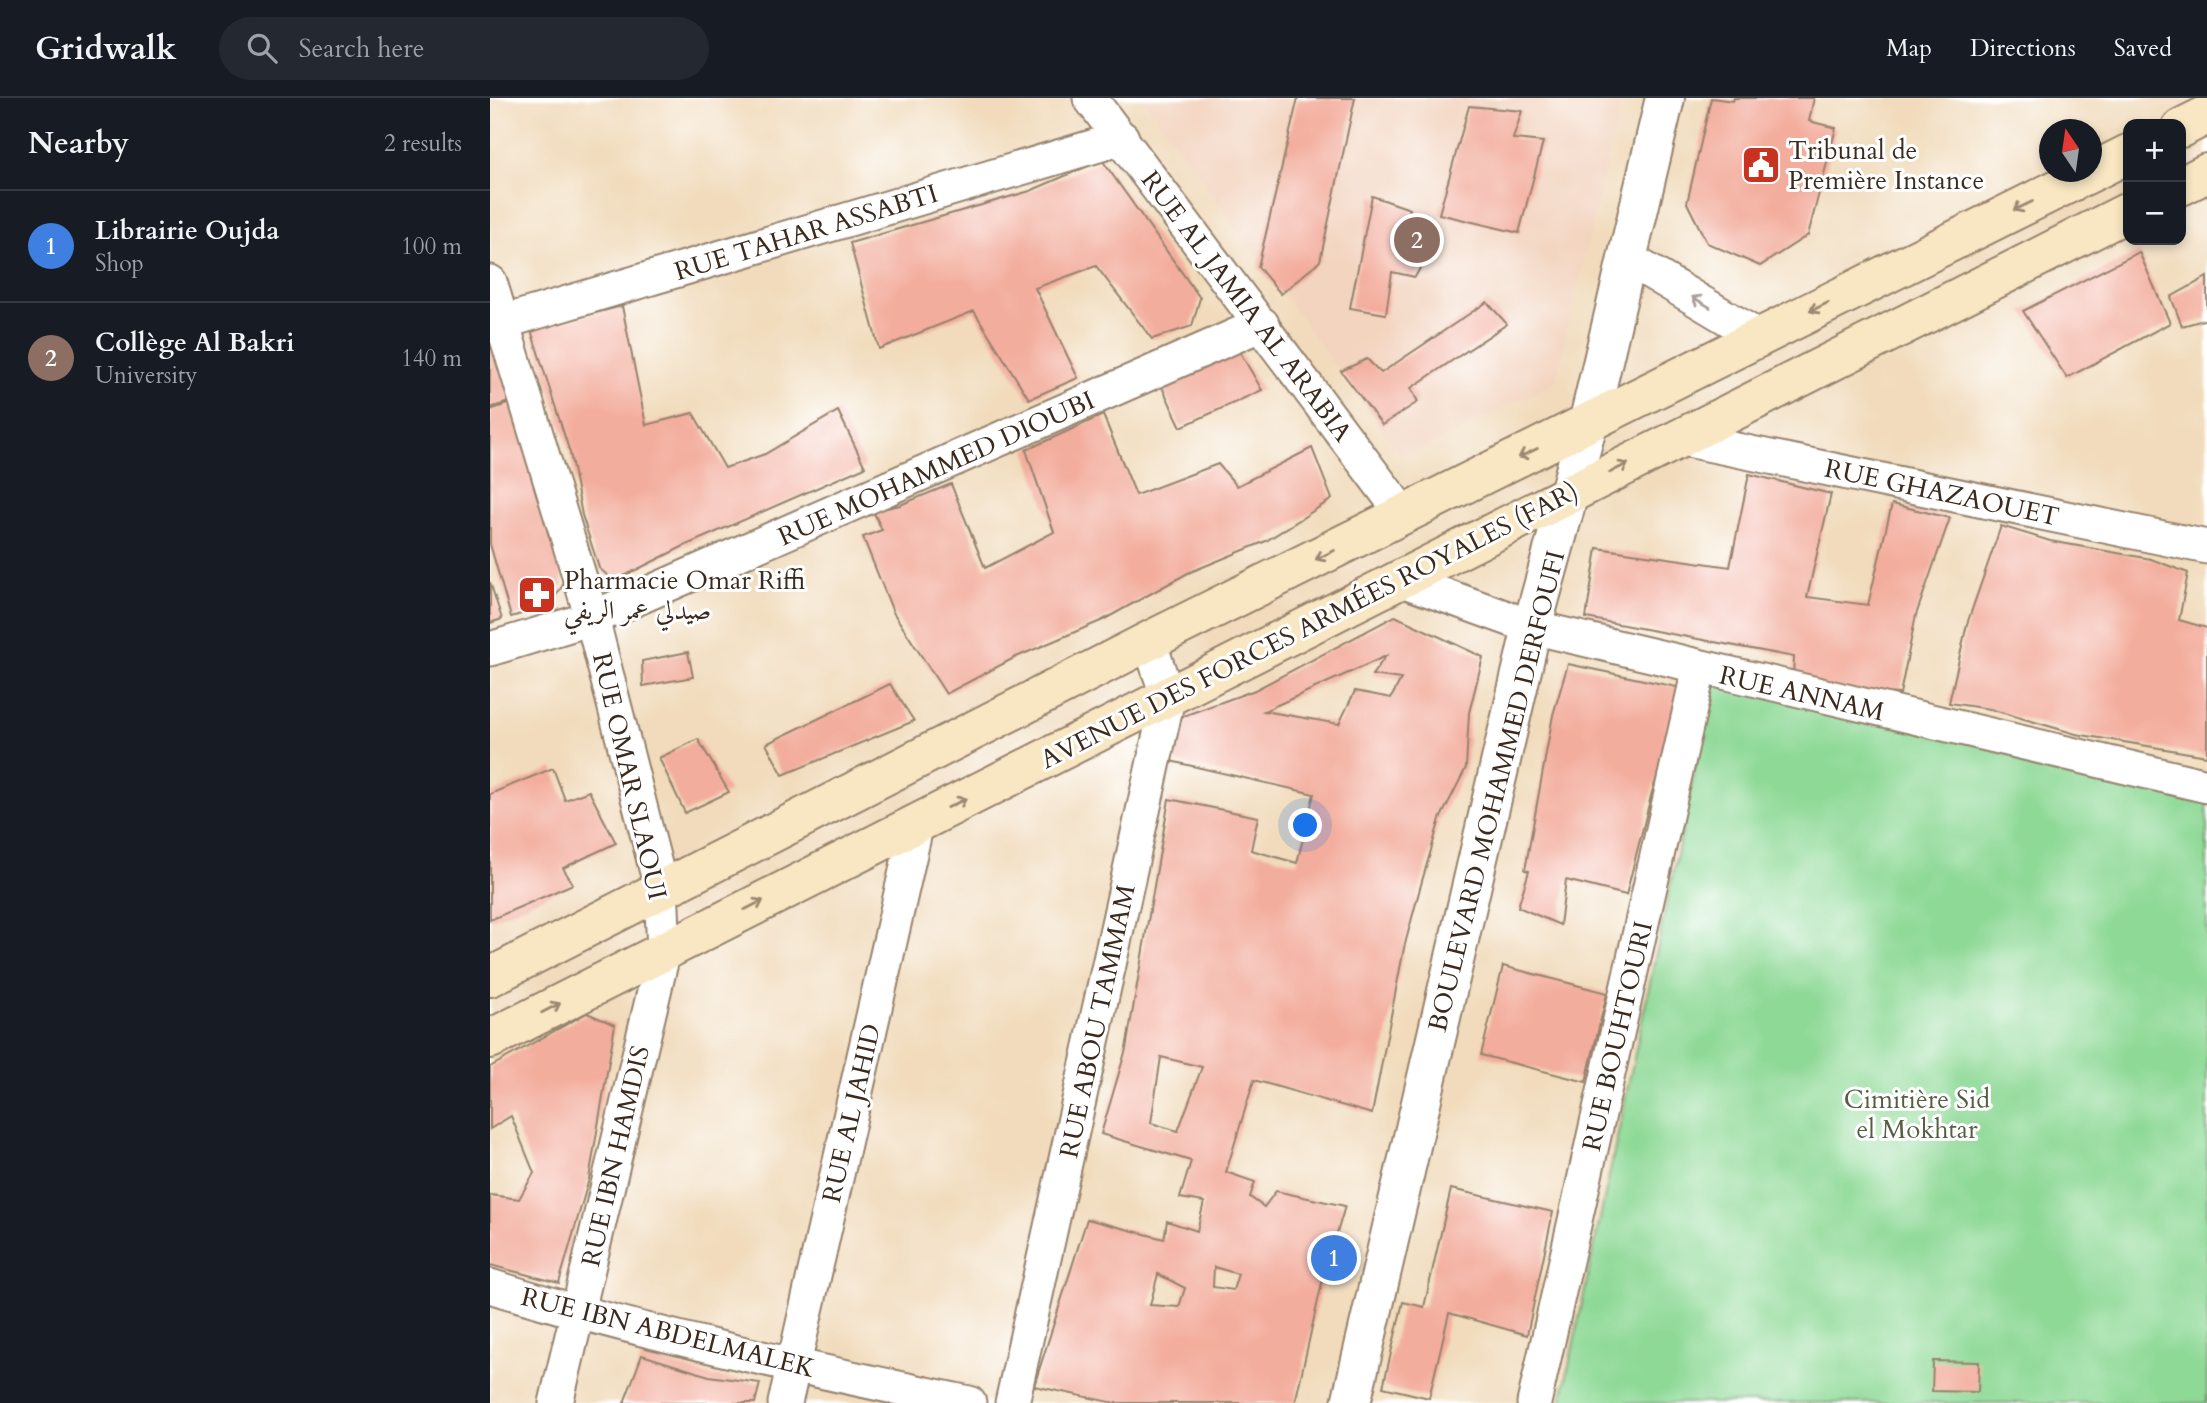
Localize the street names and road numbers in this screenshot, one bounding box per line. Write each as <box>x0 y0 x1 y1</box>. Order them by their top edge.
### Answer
street label: RUE AL JAMIA AL ARABIA <box>1133 164 1360 449</box>
street label: RUE TAHAR ASSABTI <box>670 176 942 289</box>
street label: RUE MOHAMMED DIOUBI <box>772 383 1100 554</box>
street label: RUE GHAZAOUET <box>1821 451 2062 534</box>
street label: AVENUE DES FORCES ARMÉES ROYALES (FAR) <box>1034 474 1584 777</box>
street label: BOULEVARD MOHAMMED DERFOUFI <box>1420 547 1573 1035</box>
street label: RUE OMAR SLAOUI <box>584 649 675 903</box>
street label: RUE ANNAM <box>1716 658 1888 729</box>
street label: RUE ABOU TAMMAM <box>1051 881 1144 1161</box>
street label: RUE BOUHTOURI <box>1574 918 1661 1155</box>
street label: RUE AL JAHID <box>814 1020 889 1206</box>
street label: RUE IBN HAMDIS <box>573 1042 658 1270</box>
street label: RUE IBN ABDELMALEK <box>518 1279 819 1386</box>

